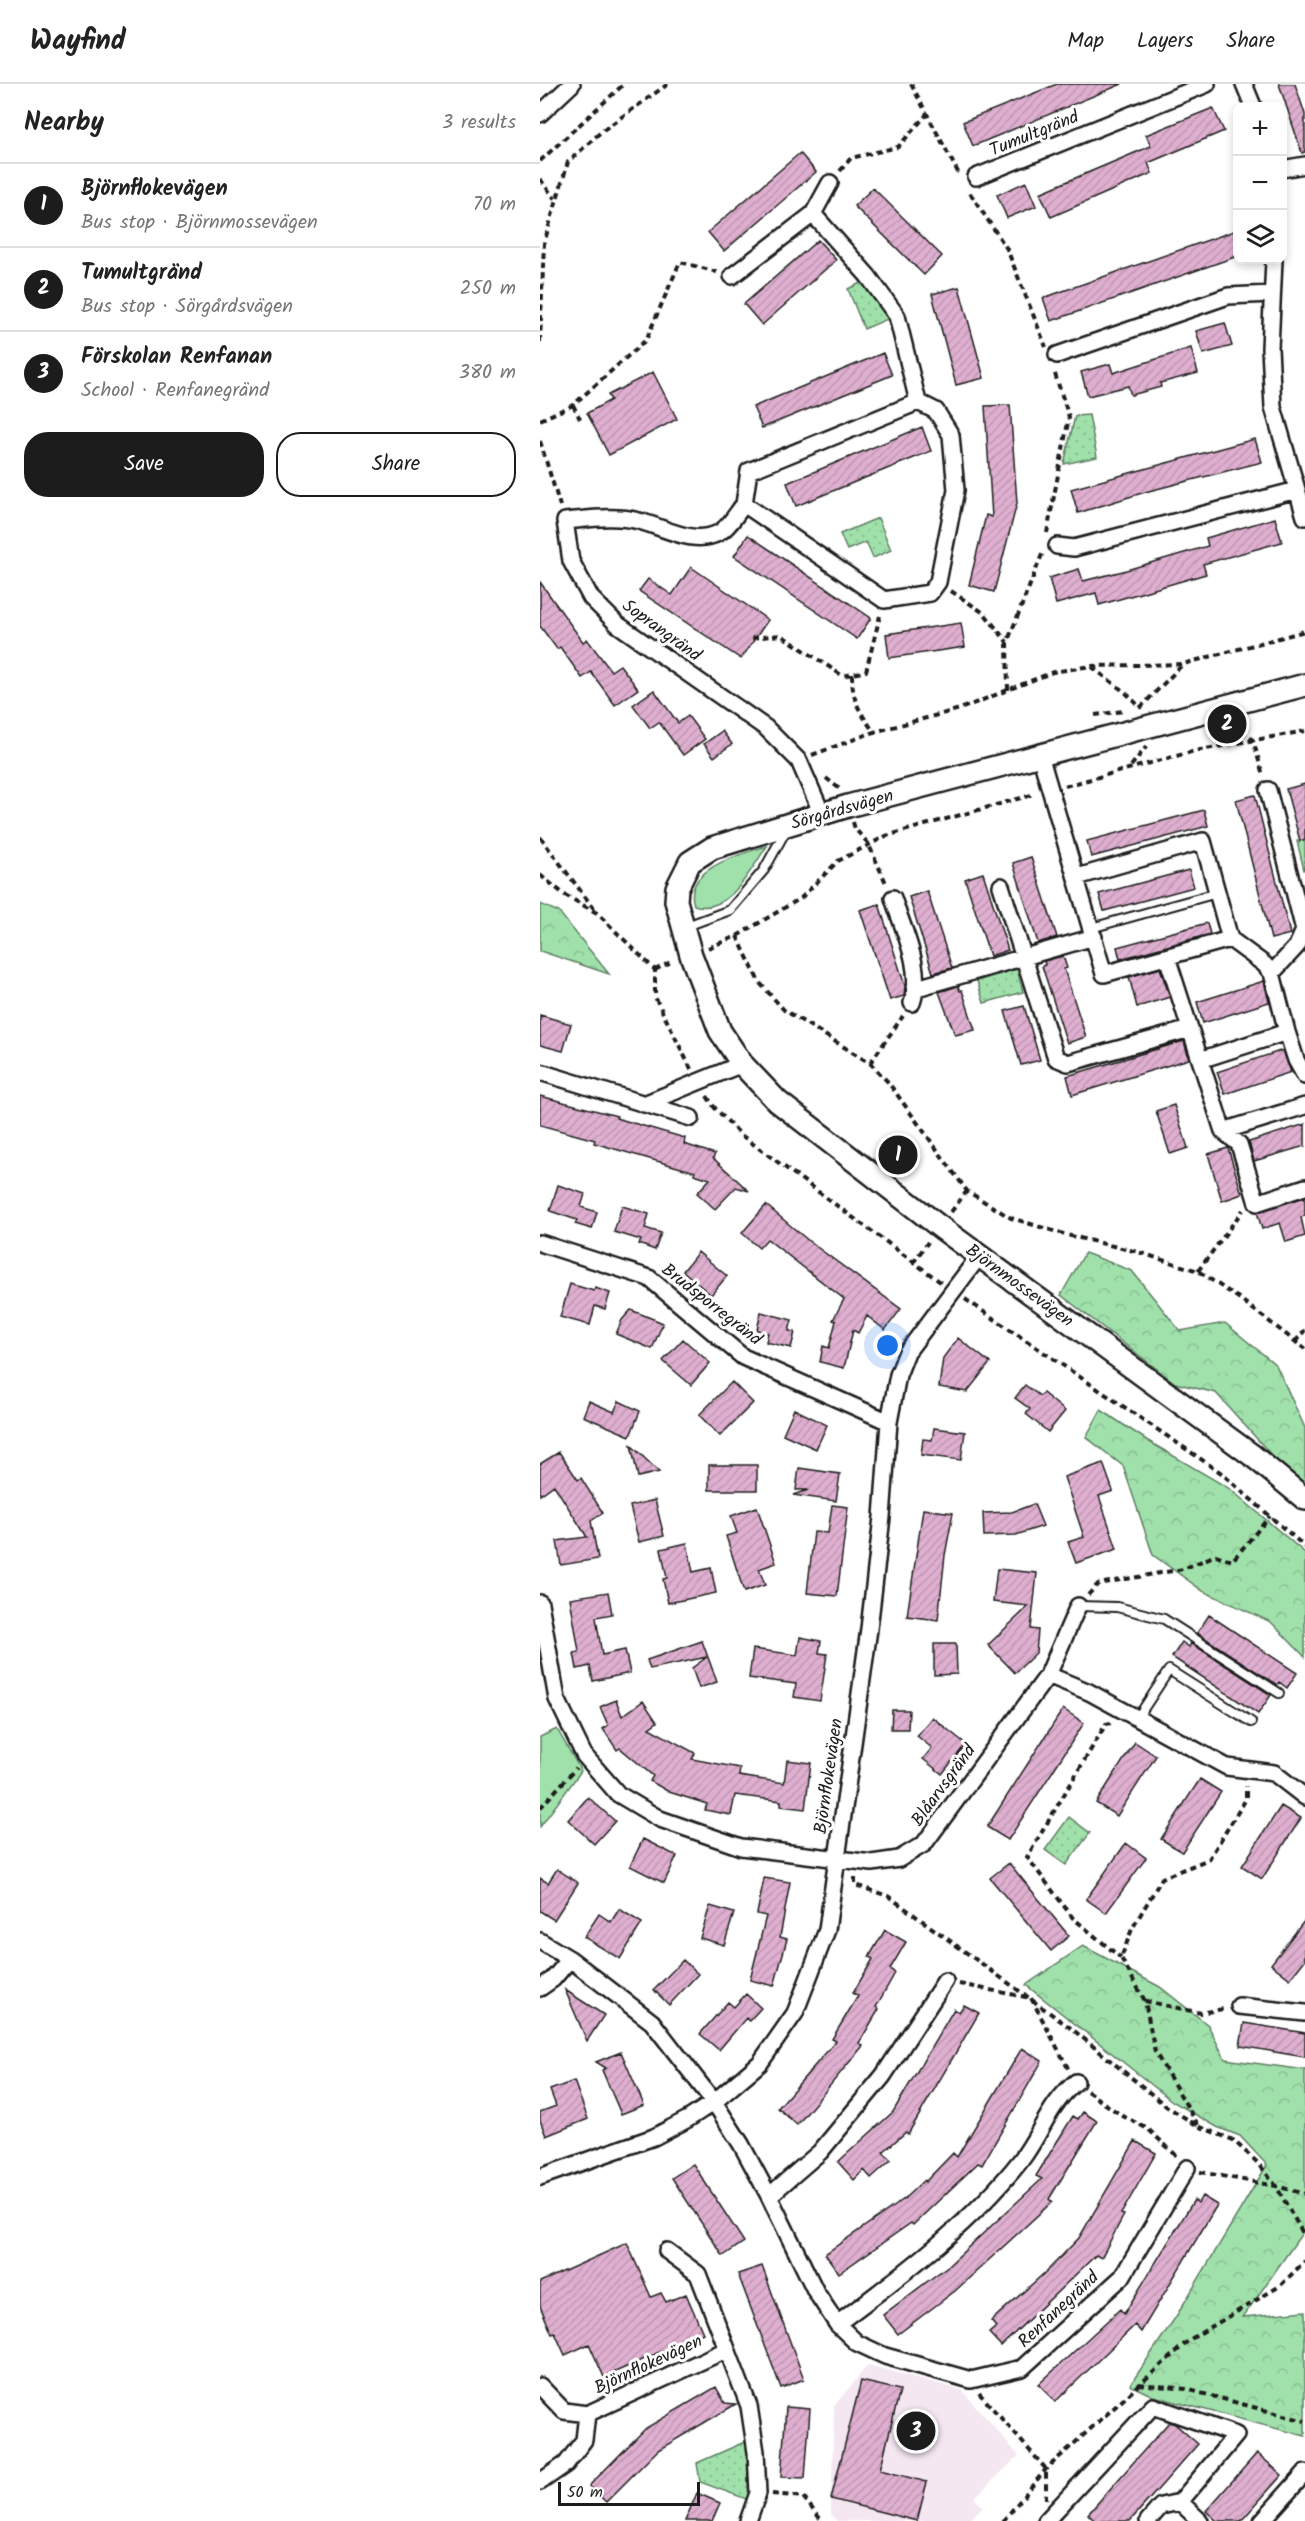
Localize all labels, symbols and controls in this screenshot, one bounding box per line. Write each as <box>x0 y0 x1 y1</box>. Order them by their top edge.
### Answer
text: Wayfind <box>30 19 126 64</box>
text: Map <box>1067 25 1104 58</box>
text: Layers <box>1137 25 1193 58</box>
text: Share <box>1226 25 1275 58</box>
text: Nearby <box>24 102 104 144</box>
map controls <box>1233 102 1287 264</box>
button: + <box>1233 102 1287 156</box>
street label: Tumultgränd <box>985 103 1085 165</box>
text: 3 results <box>442 107 516 139</box>
button: − <box>1233 156 1287 210</box>
text: Björnflokevägen <box>81 172 228 207</box>
text: 1 <box>40 189 47 221</box>
text: 70 m <box>473 189 516 221</box>
text: Bus stop · Björnmossevägen <box>81 207 318 239</box>
button: layers <box>1233 210 1287 264</box>
text: Tumultgränd <box>81 256 202 291</box>
text: 2 <box>38 273 49 305</box>
text: 250 m <box>460 273 516 305</box>
text: Bus stop · Sörgårdsvägen <box>81 291 293 323</box>
text: Förskolan Renfanan <box>81 340 272 375</box>
text: 3 <box>38 357 49 389</box>
text: 380 m <box>459 357 516 389</box>
text: School · Renfanegränd <box>81 375 269 407</box>
button: Save <box>24 432 264 497</box>
button: Share <box>276 432 516 497</box>
street label: Soprangränd <box>615 592 708 671</box>
pin: 2 <box>1208 702 1246 746</box>
street label: Sörgårdsvägen <box>788 782 897 839</box>
pin: 1 <box>878 1132 918 1178</box>
street label: Björnmossevägen <box>959 1237 1079 1336</box>
street label: Brudsporregränd <box>654 1256 769 1355</box>
your location <box>873 1331 902 1360</box>
street label: Björnflokevägen <box>807 1716 852 1836</box>
street label: Blåarvsgränd <box>904 1738 985 1833</box>
street label: Renfanegränd <box>1012 2264 1107 2356</box>
street label: Björnflokevägen <box>590 2328 708 2403</box>
pin: 3 <box>896 2408 935 2454</box>
scale bar <box>558 2479 700 2506</box>
text: 50 m <box>567 2480 603 2505</box>

